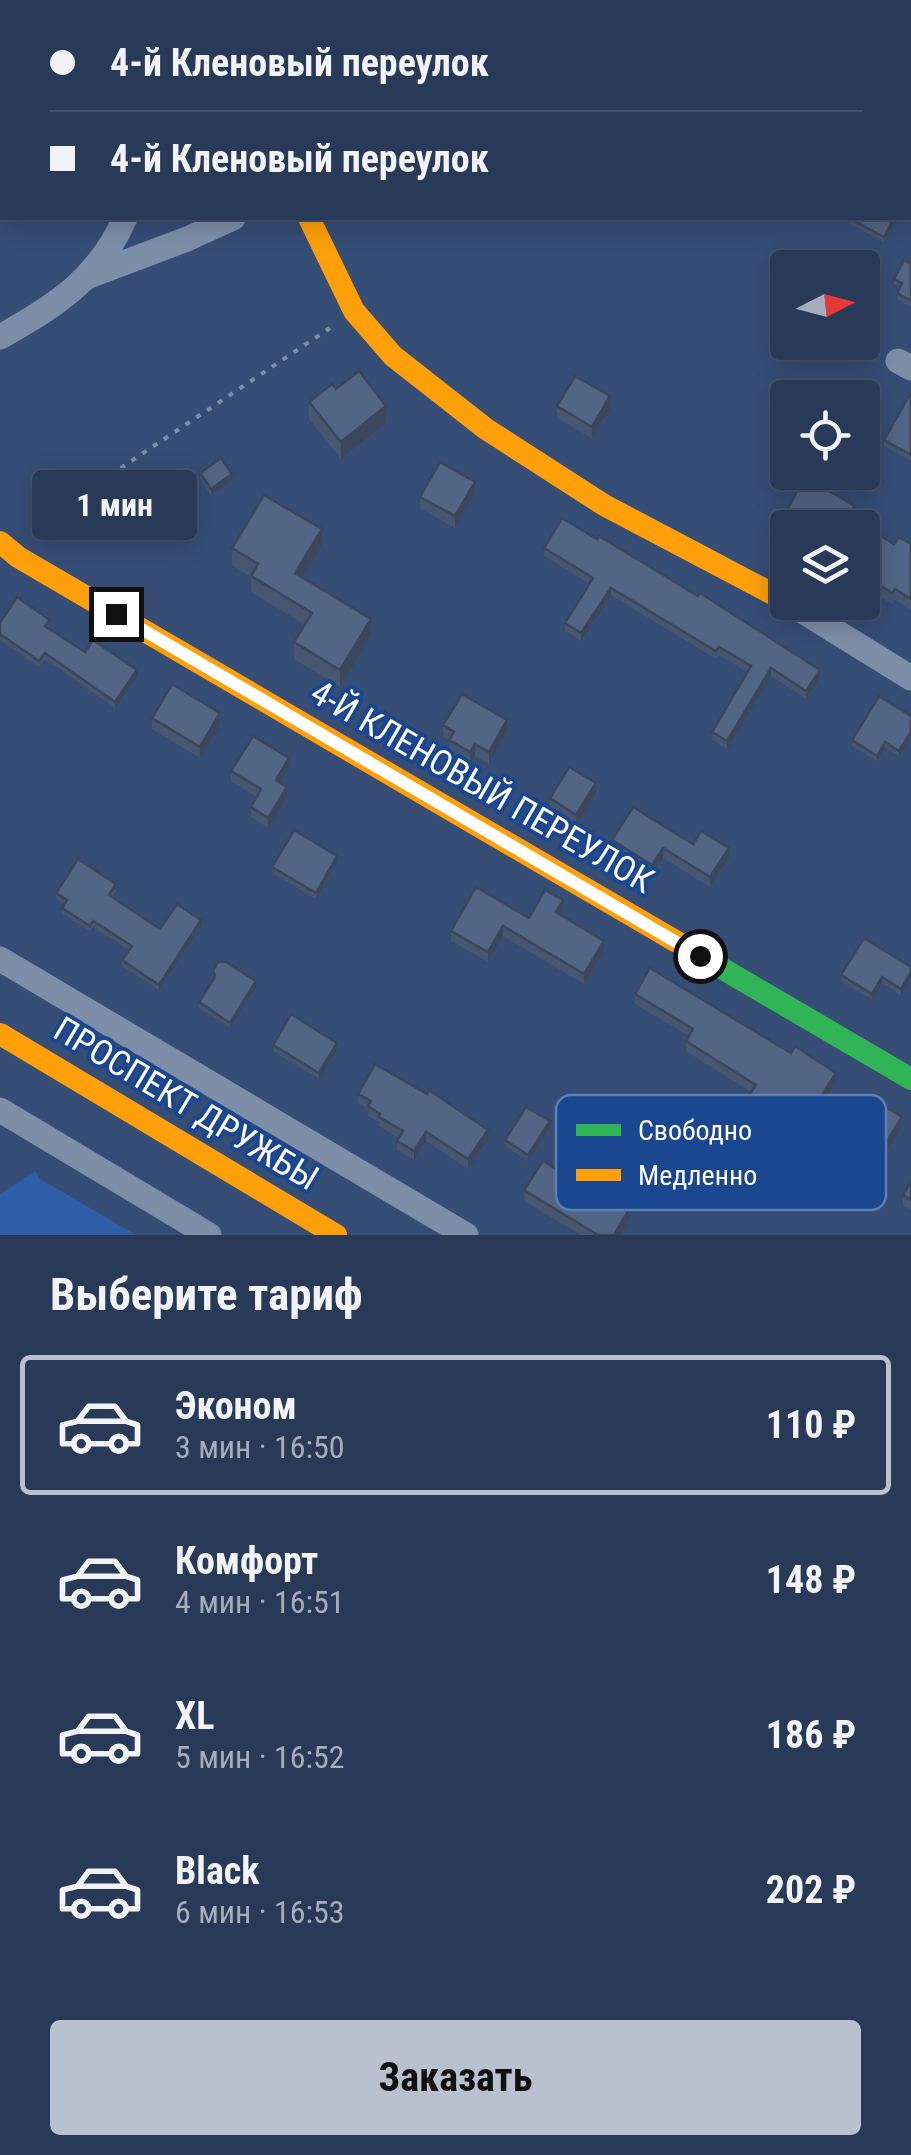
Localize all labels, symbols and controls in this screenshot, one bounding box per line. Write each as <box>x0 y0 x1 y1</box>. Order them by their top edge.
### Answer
text: 4-й Кленовый переулок <box>110 41 489 85</box>
text: 4-й Кленовый переулок <box>110 137 489 181</box>
north arrow <box>770 250 880 360</box>
map controls <box>770 250 880 620</box>
button: locate <box>770 380 880 490</box>
callout: 1 мин <box>34 469 198 539</box>
text: 1 мин <box>76 486 153 524</box>
button: layers <box>770 510 880 620</box>
route end <box>94 592 139 637</box>
street label: 4-Й КЛЕНОВЫЙ ПЕРЕУЛОК <box>303 672 661 902</box>
route start <box>678 934 723 979</box>
street label: ПРОСПЕКТ ДРУЖБЫ <box>46 1009 326 1199</box>
legend <box>556 1095 886 1210</box>
text: Свободно <box>638 1114 752 1147</box>
text: Медленно <box>638 1159 757 1192</box>
text: Выберите тариф <box>50 1268 363 1321</box>
icon: car <box>55 1380 145 1470</box>
text: Эконом <box>175 1384 297 1428</box>
text: 110 ₽ <box>766 1403 856 1447</box>
text: 3 мин · 16:50 <box>175 1428 345 1466</box>
icon: car <box>55 1535 145 1625</box>
text: Комфорт <box>175 1539 318 1583</box>
text: 148 ₽ <box>766 1558 856 1602</box>
text: 4 мин · 16:51 <box>175 1583 345 1621</box>
icon: car <box>55 1690 145 1780</box>
text: XL <box>175 1694 214 1738</box>
text: 186 ₽ <box>766 1713 856 1757</box>
text: 5 мин · 16:52 <box>175 1738 345 1776</box>
icon: car <box>55 1845 145 1935</box>
text: Black <box>175 1849 259 1893</box>
text: 202 ₽ <box>766 1868 856 1912</box>
text: 6 мин · 16:53 <box>175 1893 345 1931</box>
button: Заказать <box>50 2020 861 2135</box>

